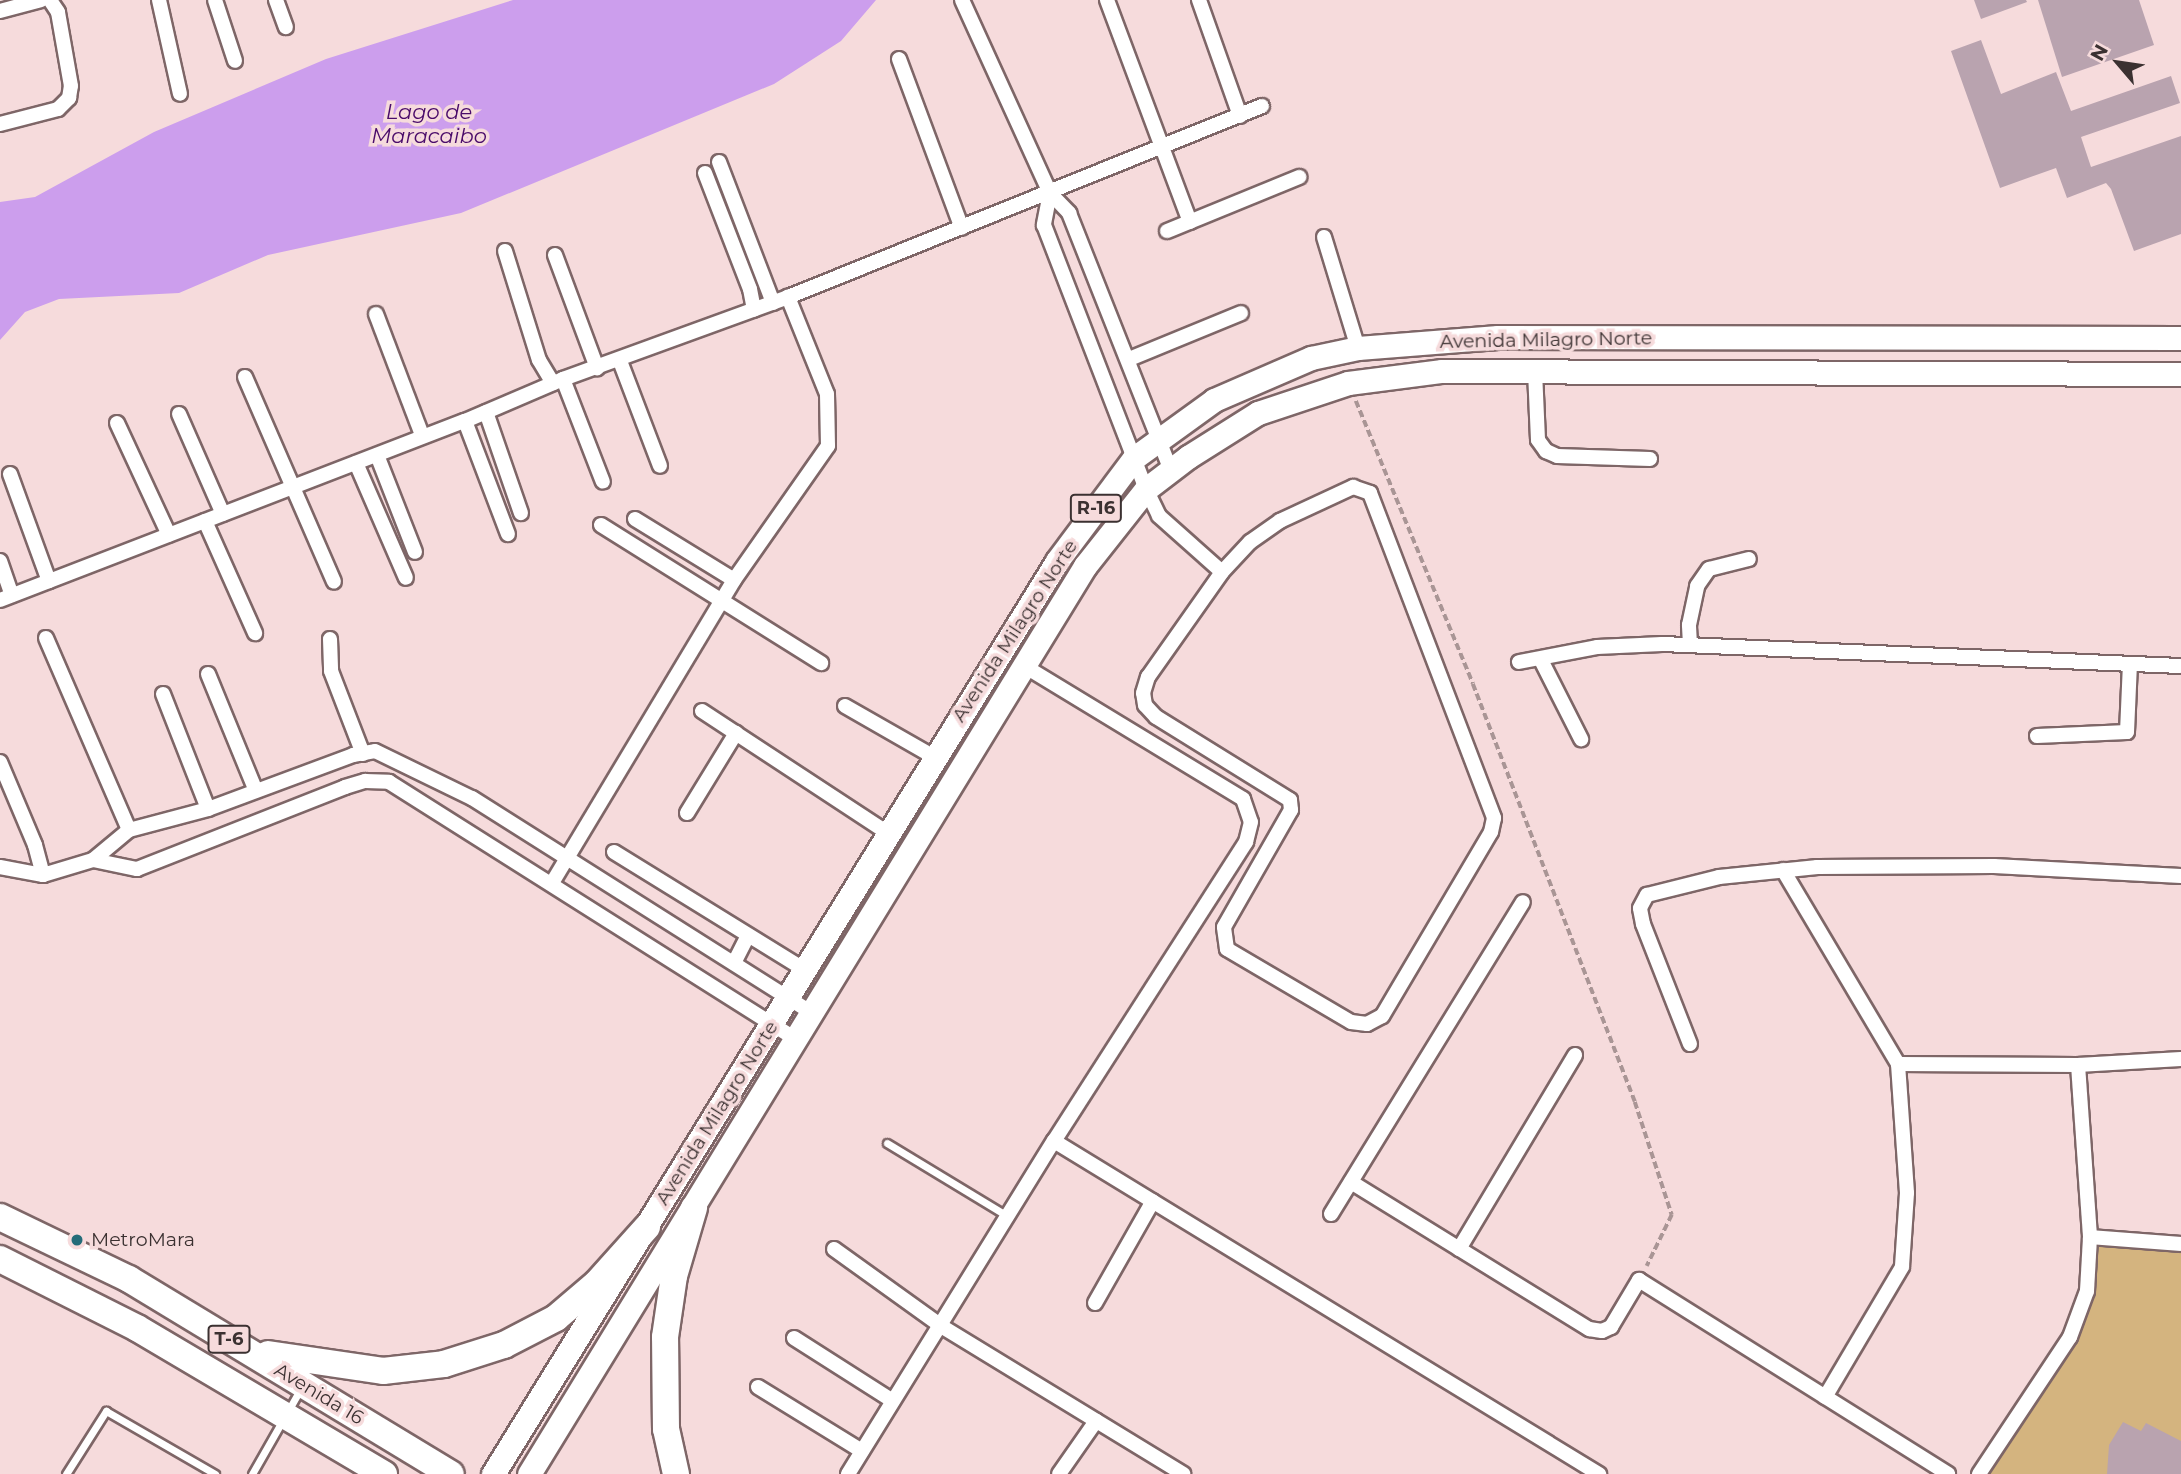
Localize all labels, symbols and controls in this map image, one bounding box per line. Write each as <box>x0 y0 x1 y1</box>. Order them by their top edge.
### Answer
north arrow <box>2083 28 2153 98</box>
text: N <box>2085 40 2113 65</box>
water label: Lago de Maracaibo <box>371 99 487 149</box>
street label: Avenida Milagro Norte <box>1440 327 1652 353</box>
road number: R-16 <box>1070 494 1122 522</box>
street label: Avenida Milagro Norte <box>948 536 1082 726</box>
street label: Avenida Milagro Norte <box>651 1017 783 1209</box>
place label: MetroMara <box>91 1229 195 1251</box>
marker: MetroMara <box>69 1232 85 1248</box>
road number: T-6 <box>206 1324 252 1354</box>
street label: Avenida 16 <box>270 1358 368 1430</box>

